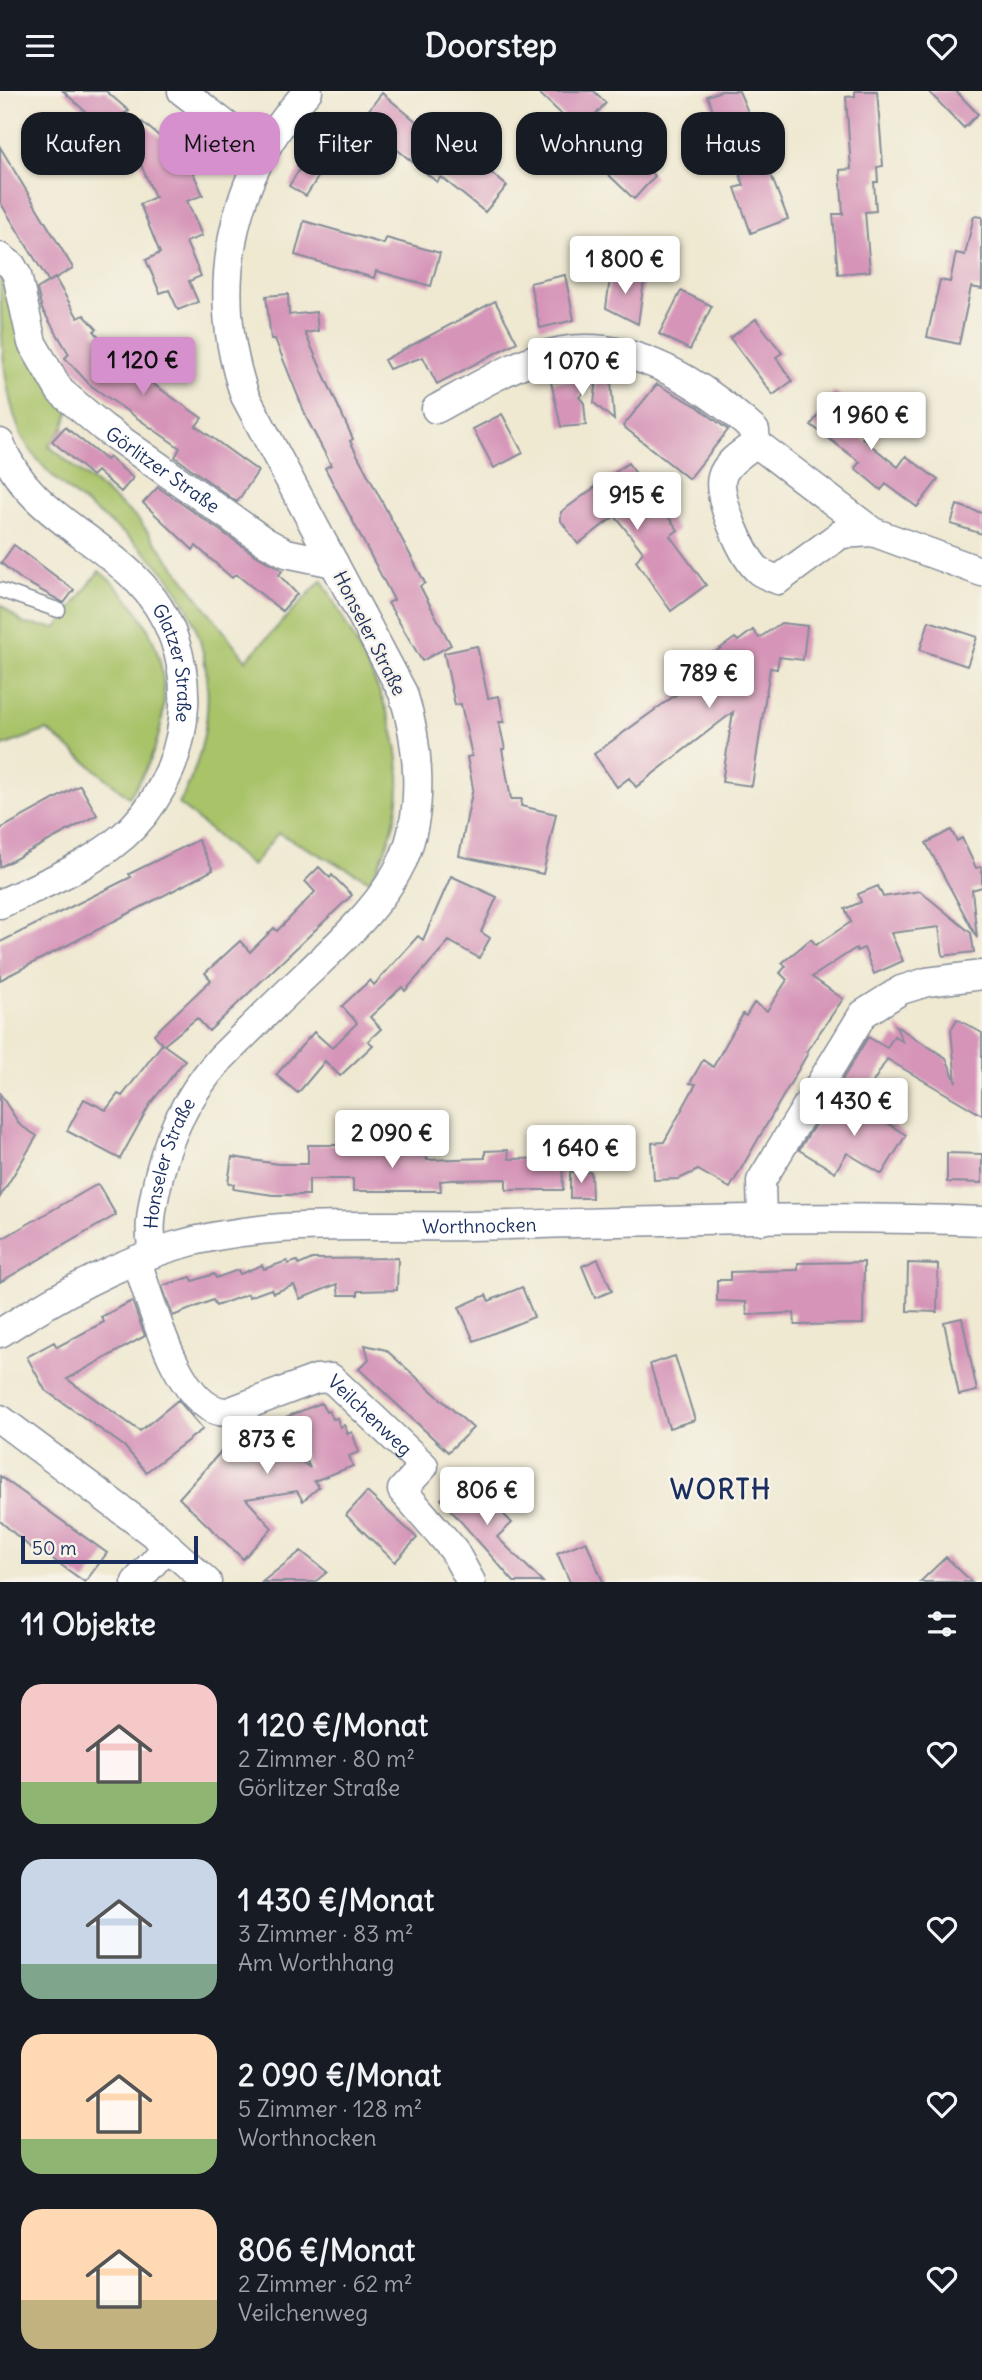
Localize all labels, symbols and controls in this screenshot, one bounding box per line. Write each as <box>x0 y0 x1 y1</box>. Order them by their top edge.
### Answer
text: Doorstep <box>425 25 557 66</box>
icon: menu <box>21 27 59 65</box>
icon: heart <box>923 27 961 65</box>
chip: Kaufen <box>21 112 145 175</box>
chip: Mieten <box>159 112 280 175</box>
chip: Filter <box>294 112 397 175</box>
chip: Neu <box>411 112 502 175</box>
chip: Wohnung <box>516 112 667 175</box>
chip: Haus <box>681 112 785 175</box>
pin: 1 800 € <box>560 237 690 296</box>
text: 1 800 € <box>586 244 664 273</box>
pin: 1 120 € <box>78 337 208 397</box>
pin: 1 070 € <box>517 338 647 398</box>
text: 1 120 € <box>107 345 179 374</box>
text: 1 070 € <box>544 346 620 375</box>
pin: 1 960 € <box>806 393 936 452</box>
text: 1 960 € <box>833 400 909 429</box>
street label: Görlitzer Straße <box>101 421 224 518</box>
pin: 915 € <box>588 473 686 532</box>
text: 915 € <box>609 480 665 509</box>
street label: Honseler Straße <box>328 567 412 699</box>
street label: Glatzer Straße <box>147 599 196 724</box>
pin: 789 € <box>660 651 758 710</box>
text: 789 € <box>680 658 738 687</box>
pin: 1 430 € <box>789 1079 919 1138</box>
text: 1 430 € <box>816 1086 892 1115</box>
street label: Honseler Straße <box>138 1093 200 1229</box>
pin: 2 090 € <box>327 1111 457 1170</box>
text: 2 090 € <box>351 1118 433 1147</box>
pin: 1 640 € <box>516 1125 646 1185</box>
text: 1 640 € <box>543 1133 619 1162</box>
street label: Worthnocken <box>422 1212 537 1238</box>
street label: Veilchenweg <box>323 1369 417 1461</box>
pin: 873 € <box>218 1417 316 1476</box>
text: 873 € <box>238 1424 296 1453</box>
pin: 806 € <box>438 1467 536 1527</box>
district label: WORTH <box>670 1473 772 1506</box>
text: 806 € <box>456 1475 518 1504</box>
scale bar <box>21 1533 198 1565</box>
text: 50 m <box>32 1536 77 1560</box>
text: 11 Objekte <box>21 1605 156 1643</box>
icon: filters <box>923 1605 961 1643</box>
text: 1 120 €/Monat <box>238 1706 428 1744</box>
icon: home <box>77 1712 161 1796</box>
icon: heart <box>923 1735 961 1773</box>
text: 2 Zimmer · 80 m² <box>238 1744 415 1773</box>
text: Görlitzer Straße <box>238 1773 400 1802</box>
text: 1 430 €/Monat <box>238 1881 434 1919</box>
icon: home <box>77 1887 161 1971</box>
icon: heart <box>923 1910 961 1948</box>
text: 3 Zimmer · 83 m² <box>238 1919 414 1948</box>
text: Am Worthhang <box>238 1948 394 1977</box>
text: 2 090 €/Monat <box>238 2056 441 2094</box>
icon: home <box>77 2062 161 2146</box>
icon: heart <box>923 2085 961 2123</box>
text: 5 Zimmer · 128 m² <box>238 2094 422 2123</box>
text: Worthnocken <box>238 2123 377 2152</box>
text: 806 €/Monat <box>238 2231 415 2269</box>
icon: home <box>77 2237 161 2321</box>
icon: heart <box>923 2260 961 2298</box>
text: 2 Zimmer · 62 m² <box>238 2269 413 2298</box>
text: Veilchenweg <box>238 2298 368 2327</box>

